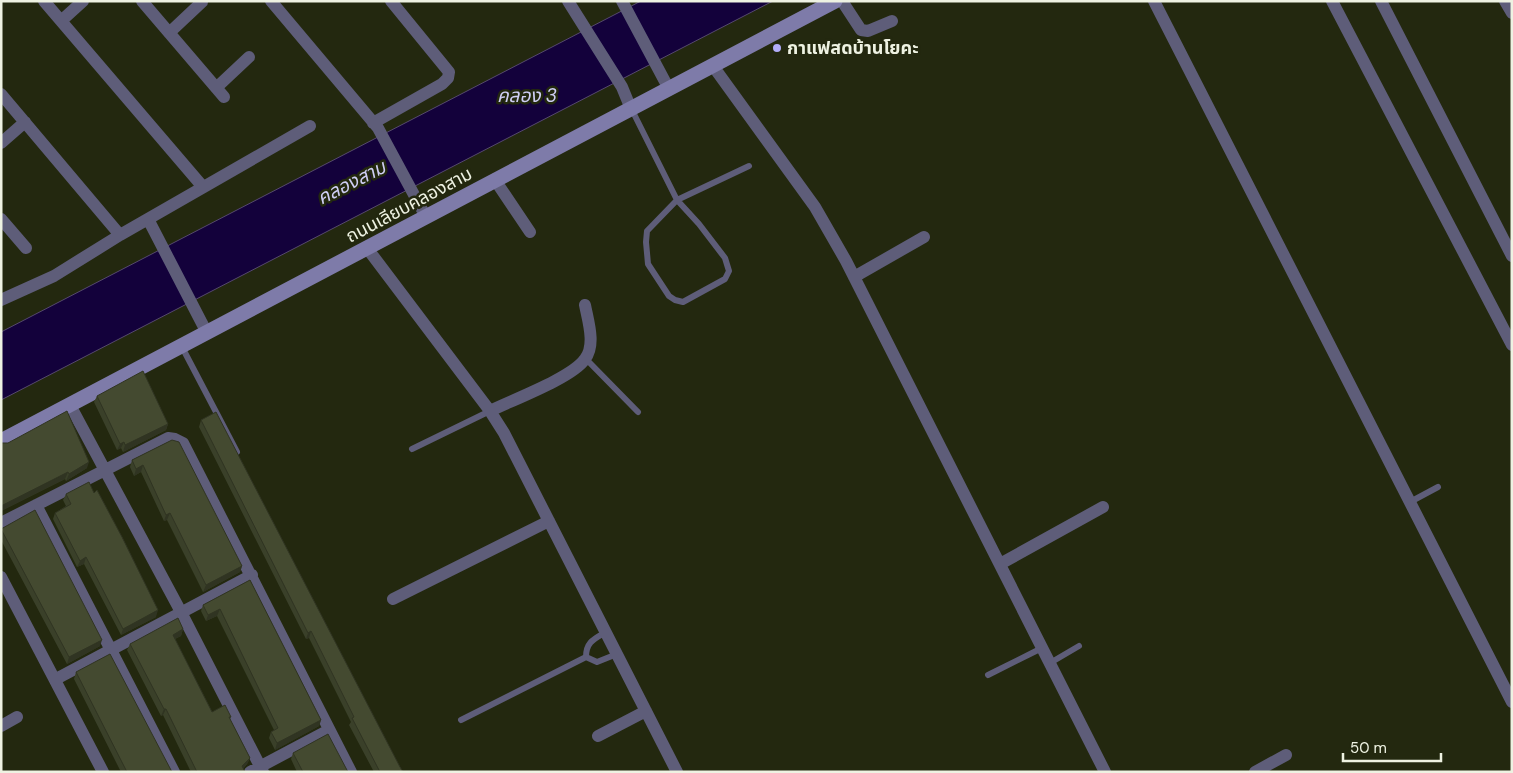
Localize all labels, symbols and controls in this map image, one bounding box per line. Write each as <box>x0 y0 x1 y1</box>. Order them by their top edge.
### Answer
place label: กาแฟสดบ้านโยคะ <box>787 36 919 60</box>
marker: กาแฟสดบ้านโยคะ <box>771 42 783 54</box>
water label: คลอง 3 <box>497 83 557 108</box>
water label: คลองสาม <box>313 154 391 210</box>
street label: ถนนเลียบคลองสาม <box>342 162 476 248</box>
scale bar <box>1343 730 1440 762</box>
text: 50 m <box>1350 738 1387 758</box>

